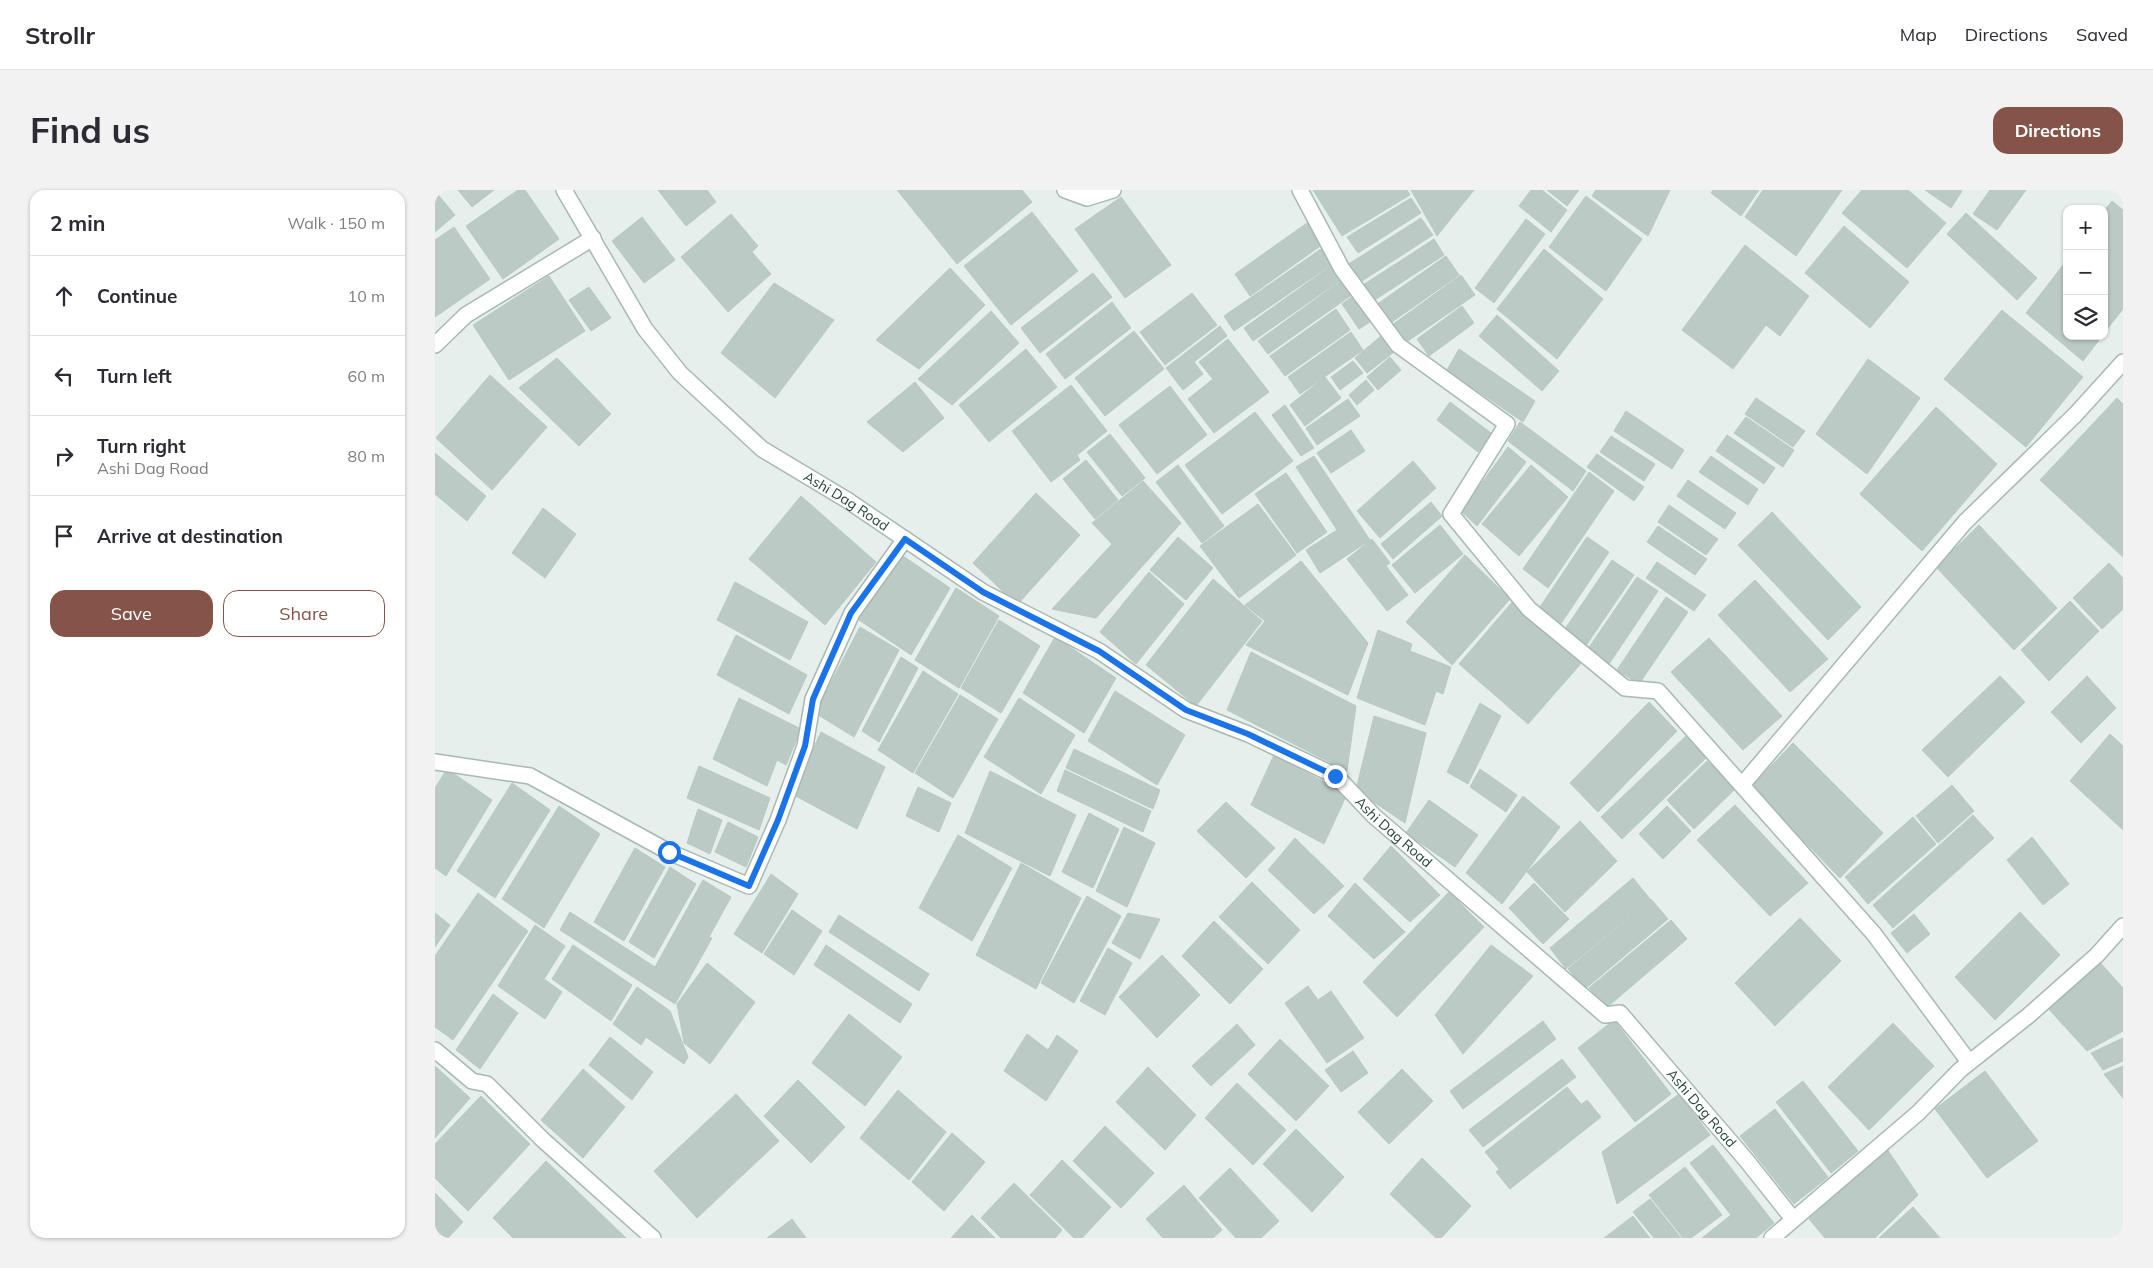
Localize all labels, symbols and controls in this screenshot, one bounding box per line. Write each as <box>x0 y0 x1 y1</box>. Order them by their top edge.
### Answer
text: Strollr <box>25 20 95 50</box>
text: Map <box>1900 23 1937 46</box>
text: Directions <box>1965 23 2048 46</box>
text: Saved <box>2076 23 2128 46</box>
button: Directions <box>1993 107 2123 154</box>
text: Find us <box>30 108 150 152</box>
map controls <box>2063 205 2108 340</box>
button: + <box>2063 205 2108 250</box>
text: 2 min <box>50 210 105 236</box>
text: Walk · 150 m <box>287 213 385 233</box>
button: − <box>2063 250 2108 295</box>
icon: ahead <box>50 282 78 310</box>
text: Continue <box>97 284 177 308</box>
text: 10 m <box>348 286 385 306</box>
button: layers <box>2063 295 2108 340</box>
icon: left <box>50 362 78 390</box>
text: Turn left <box>97 364 172 388</box>
text: 60 m <box>348 366 385 386</box>
text: Turn right <box>97 434 186 458</box>
icon: right <box>50 442 78 470</box>
text: 80 m <box>348 446 385 466</box>
text: Ashi Dag Road <box>97 458 209 478</box>
street label: Ashi Dag Road <box>800 467 892 535</box>
icon: arrive <box>50 522 78 550</box>
text: Arrive at destination <box>97 524 283 548</box>
button: Save <box>50 590 213 637</box>
button: Share <box>223 590 385 637</box>
route end <box>1324 765 1347 788</box>
street label: Ashi Dag Road <box>1351 793 1436 871</box>
route start <box>658 841 681 864</box>
street label: Ashi Dag Road <box>1663 1065 1740 1151</box>

